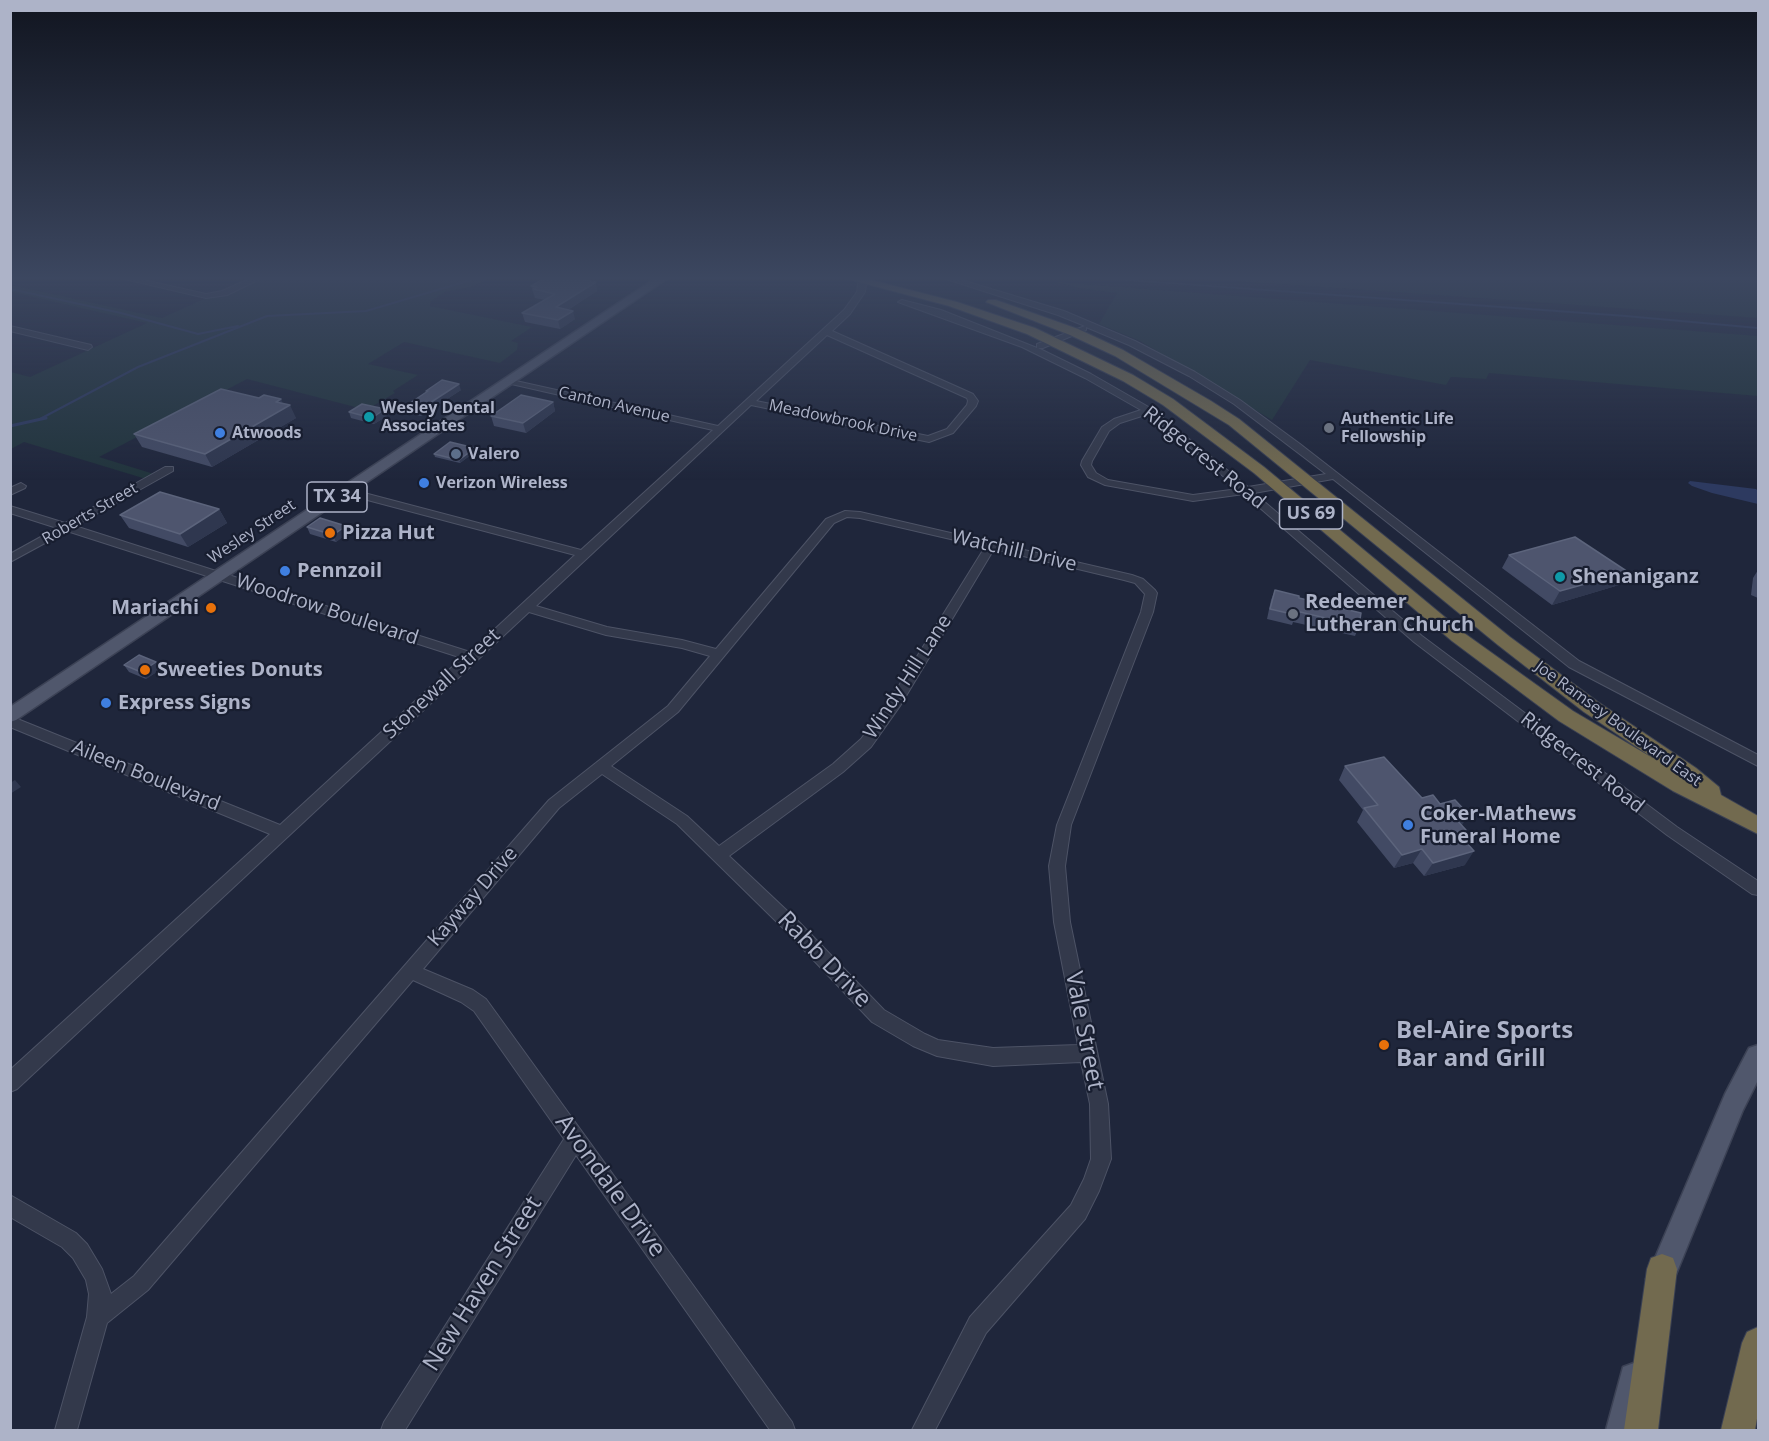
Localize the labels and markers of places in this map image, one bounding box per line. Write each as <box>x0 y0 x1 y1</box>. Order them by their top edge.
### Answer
place label: Wesley Dental Associates <box>381 398 495 436</box>
place label: Authentic Life Fellowship <box>1341 409 1454 447</box>
marker: Wesley Dental Associates <box>362 410 376 424</box>
marker: Authentic Life Fellowship <box>1322 421 1336 435</box>
place label: Atwoods <box>232 423 302 443</box>
marker: Atwoods <box>213 426 227 440</box>
place label: Valero <box>468 444 520 464</box>
marker: Valero <box>449 447 463 461</box>
place label: Verizon Wireless <box>436 473 568 493</box>
marker: Verizon Wireless <box>417 476 431 490</box>
place label: Pizza Hut <box>342 521 435 545</box>
marker: Pizza Hut <box>323 526 337 540</box>
place label: Pennzoil <box>297 559 382 583</box>
marker: Pennzoil <box>278 564 292 578</box>
place label: Shenaniganz <box>1572 565 1699 589</box>
marker: Shenaniganz <box>1553 570 1567 584</box>
place label: Redeemer Lutheran Church <box>1305 590 1474 637</box>
place label: Mariachi <box>111 596 199 620</box>
marker: Mariachi <box>204 601 218 615</box>
marker: Redeemer Lutheran Church <box>1286 607 1300 621</box>
place label: Sweeties Donuts <box>157 658 323 682</box>
marker: Sweeties Donuts <box>138 663 152 677</box>
place label: Express Signs <box>118 691 251 715</box>
marker: Express Signs <box>99 696 113 710</box>
place label: Coker-Mathews Funeral Home <box>1420 802 1577 849</box>
marker: Coker-Mathews Funeral Home <box>1401 818 1415 832</box>
place label: Bel-Aire Sports Bar and Grill <box>1396 1017 1573 1073</box>
marker: Bel-Aire Sports Bar and Grill <box>1377 1038 1391 1052</box>

